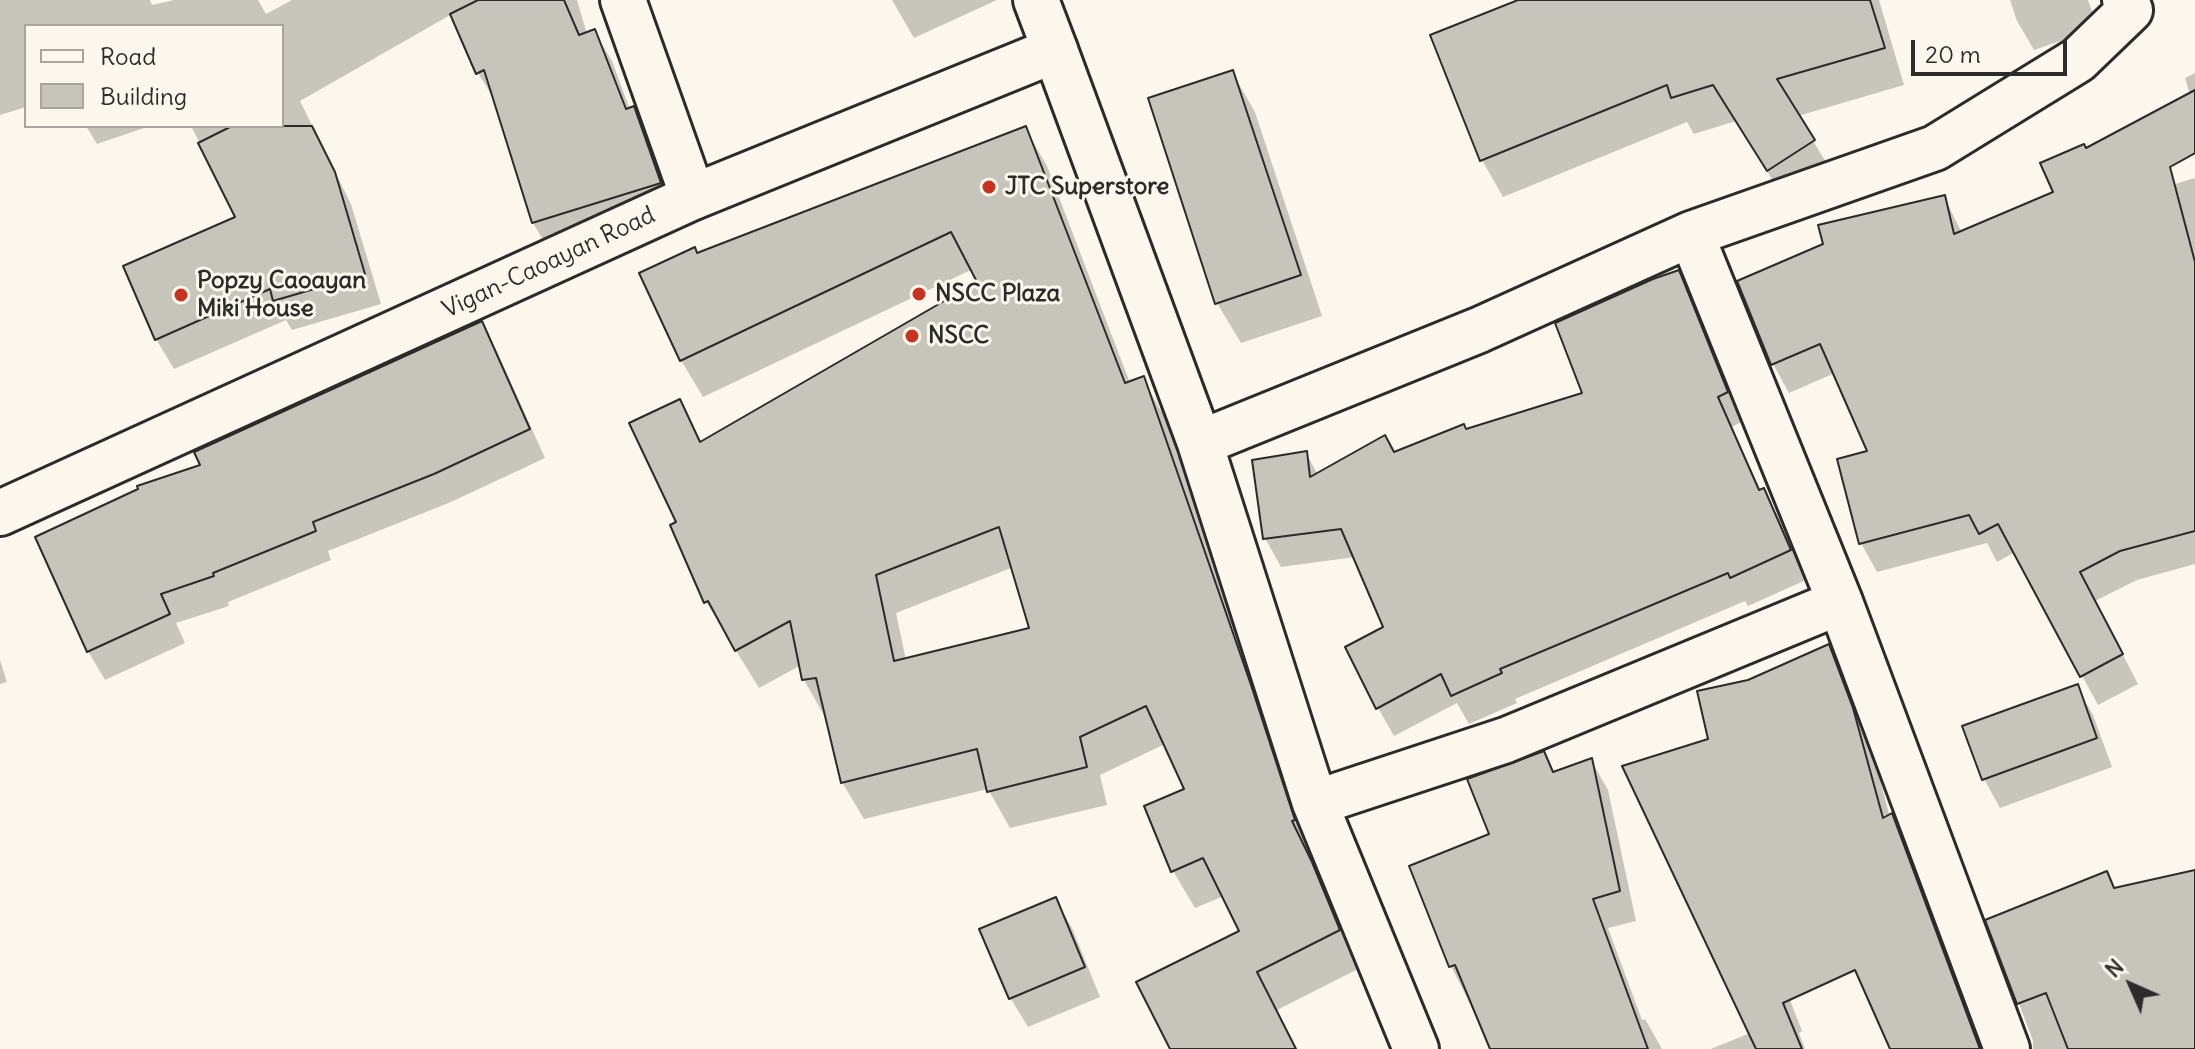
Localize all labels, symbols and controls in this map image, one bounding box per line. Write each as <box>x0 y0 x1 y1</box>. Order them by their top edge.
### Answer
legend <box>24 24 284 128</box>
scale bar <box>1915 24 2071 74</box>
text: 20 m <box>1925 39 1981 69</box>
text: Road <box>100 41 156 71</box>
text: Building <box>100 81 187 111</box>
place label: JTC Superstore <box>1005 173 1169 201</box>
marker: JTC Superstore <box>980 178 998 196</box>
street label: Vigan-Caoayan Road <box>438 201 660 325</box>
place label: Popzy Caoayan Miki House <box>197 267 366 323</box>
place label: NSCC Plaza <box>935 280 1060 308</box>
marker: NSCC Plaza <box>910 285 928 303</box>
marker: Popzy Caoayan Miki House <box>172 286 190 304</box>
place label: NSCC <box>928 322 989 350</box>
marker: NSCC <box>903 327 921 345</box>
north arrow <box>2091 945 2171 1025</box>
text: N <box>2099 953 2129 983</box>

